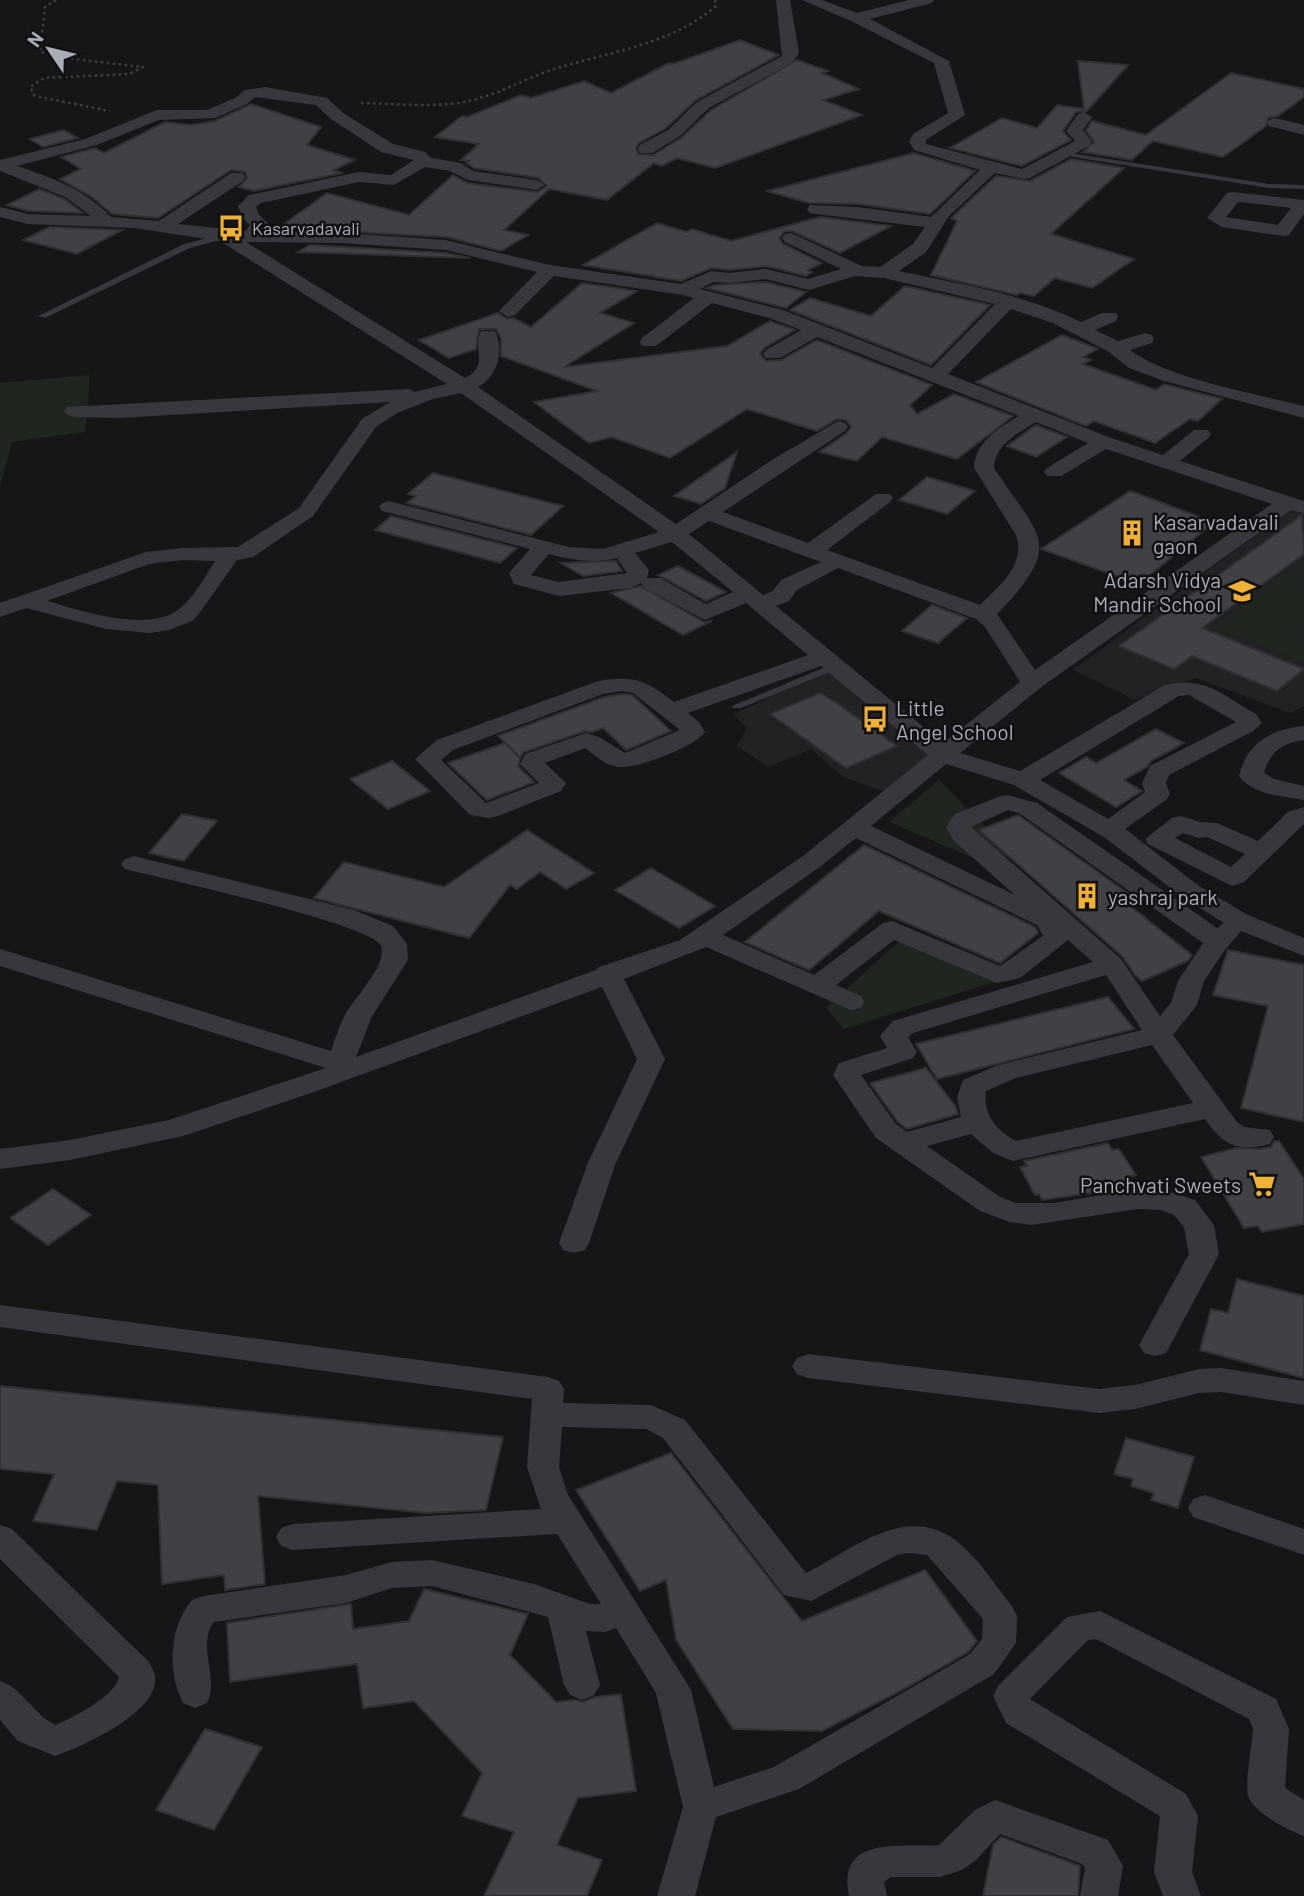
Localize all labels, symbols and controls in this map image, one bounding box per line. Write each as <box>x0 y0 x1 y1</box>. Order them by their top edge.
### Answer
north arrow <box>14 14 84 84</box>
text: N <box>22 27 48 51</box>
bus stop icon: Kasarvadavali <box>216 213 246 243</box>
place label: Kasarvadavali <box>252 217 360 239</box>
place label: Kasarvadavali gaon <box>1153 509 1279 558</box>
building icon: Kasarvadavali gaon <box>1117 518 1147 548</box>
place label: Adarsh Vidya Mandir School <box>1093 567 1221 616</box>
school or university icon: Adarsh Vidya Mandir School <box>1227 576 1257 606</box>
place label: Little Angel School <box>896 695 1014 744</box>
bus stop icon: Little Angel School <box>860 704 890 734</box>
building icon: yashraj park <box>1072 881 1102 911</box>
place label: yashraj park <box>1108 884 1218 909</box>
supermarket icon: Panchvati Sweets <box>1247 1169 1277 1199</box>
place label: Panchvati Sweets <box>1080 1172 1241 1197</box>

